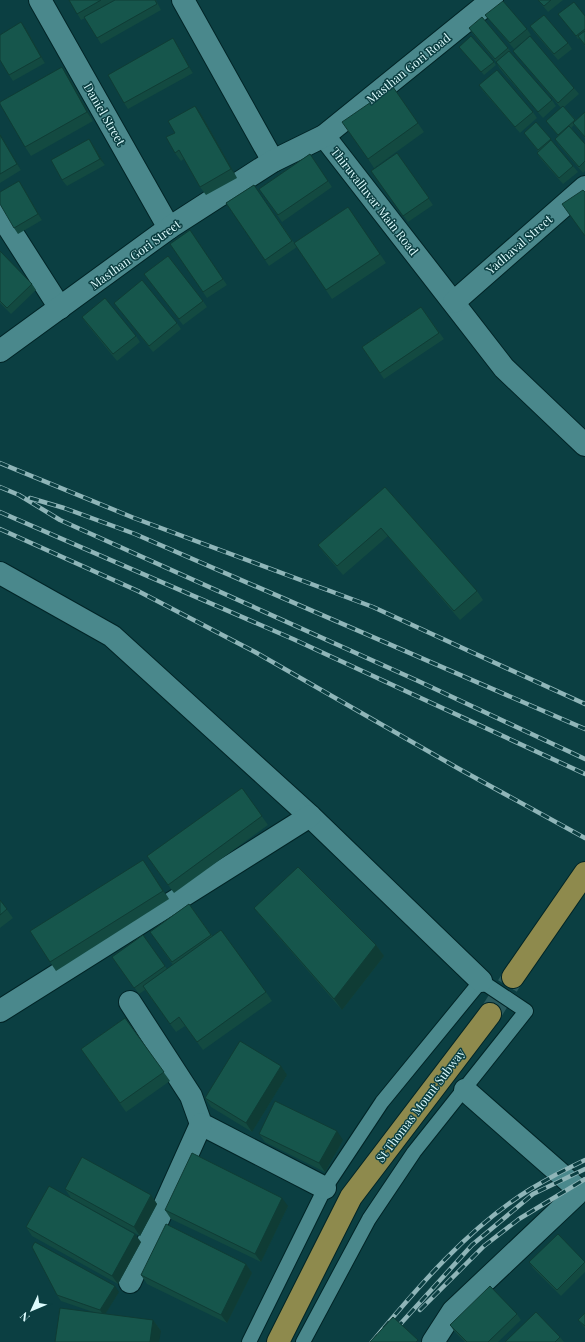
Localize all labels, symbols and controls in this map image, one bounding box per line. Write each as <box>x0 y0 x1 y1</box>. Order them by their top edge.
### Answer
street label: Masthan Gori Road <box>363 29 453 107</box>
street label: Daniel Street <box>81 80 130 149</box>
street label: Thiruvalluvar Main Road <box>328 144 422 258</box>
street label: Yadhaval Street <box>482 210 556 278</box>
street label: Masthan Gori Street <box>87 215 184 292</box>
street label: St Thomas Mount Subway <box>372 1045 468 1165</box>
north arrow <box>12 1290 52 1330</box>
text: N <box>16 1309 33 1325</box>

